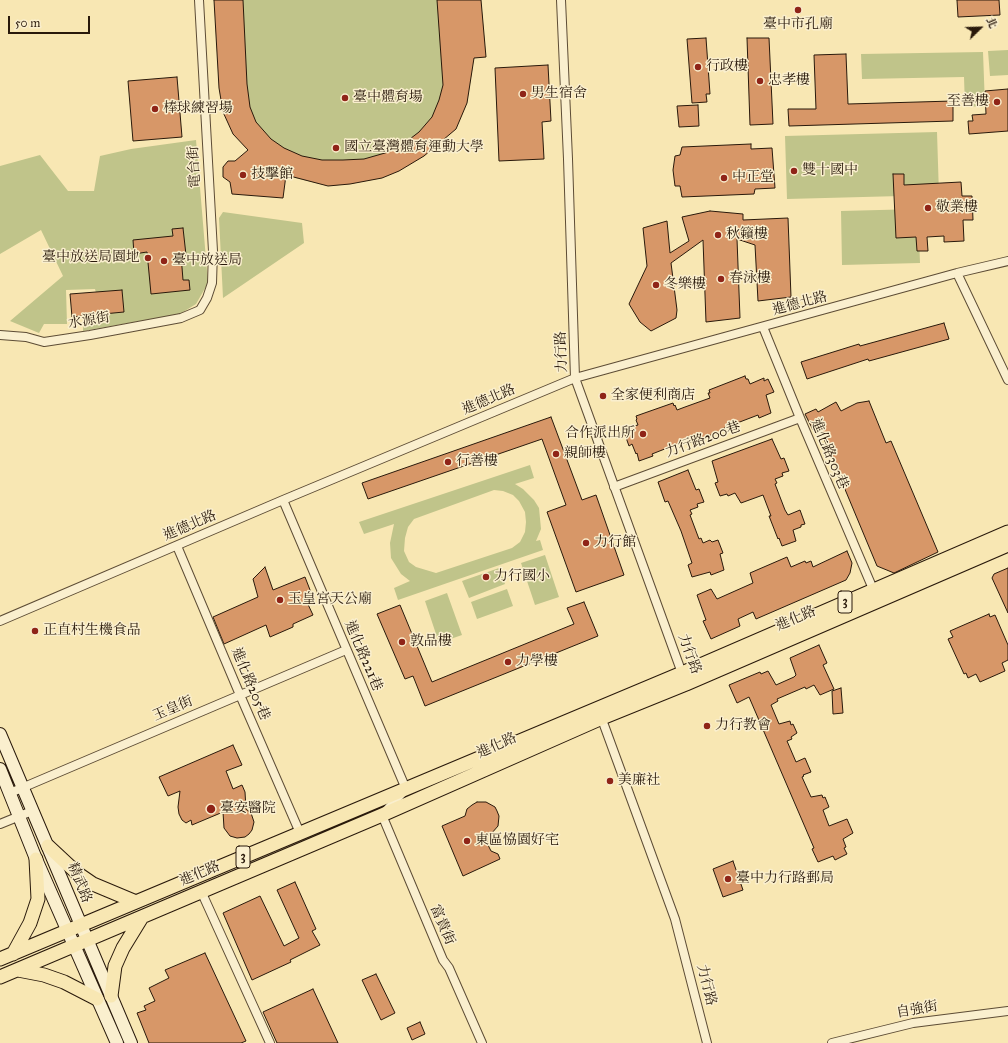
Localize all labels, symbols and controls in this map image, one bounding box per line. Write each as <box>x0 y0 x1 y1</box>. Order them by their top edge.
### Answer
marker: 臺中市孔廟 <box>793 5 803 15</box>
scale bar <box>10 8 92 34</box>
north arrow <box>960 8 1000 48</box>
text: 50 m <box>15 16 40 30</box>
text: 北 <box>983 16 1000 31</box>
place label: 臺中市孔廟 <box>763 17 833 33</box>
place label: 行政樓 <box>706 59 748 75</box>
marker: 行政樓 <box>693 62 703 72</box>
place label: 忠孝樓 <box>768 73 810 89</box>
marker: 忠孝樓 <box>755 76 765 86</box>
place label: 男生宿舍 <box>531 86 587 102</box>
marker: 男生宿舍 <box>518 89 528 99</box>
place label: 臺中體育場 <box>353 90 423 106</box>
marker: 臺中體育場 <box>340 93 350 103</box>
place label: 至善樓 <box>947 94 989 110</box>
marker: 至善樓 <box>992 97 1002 107</box>
place label: 棒球練習場 <box>163 101 233 117</box>
marker: 棒球練習場 <box>150 104 160 114</box>
place label: 國立臺灣體育運動大學 <box>344 140 484 156</box>
marker: 國立臺灣體育運動大學 <box>331 143 341 153</box>
street label: 電台街 <box>186 146 204 188</box>
place label: 雙十國中 <box>802 163 858 179</box>
marker: 雙十國中 <box>789 166 799 176</box>
place label: 技擊館 <box>251 167 293 183</box>
marker: 技擊館 <box>238 170 248 180</box>
place label: 中正堂 <box>732 170 774 186</box>
marker: 中正堂 <box>719 173 729 183</box>
place label: 敬業樓 <box>936 200 978 216</box>
marker: 敬業樓 <box>923 203 933 213</box>
place label: 秋籟樓 <box>726 227 768 243</box>
marker: 秋籟樓 <box>713 230 723 240</box>
place label: 臺中放送局園地 <box>42 250 140 266</box>
marker: 臺中放送局園地 <box>143 253 153 263</box>
place label: 臺中放送局 <box>172 253 242 269</box>
marker: 臺中放送局 <box>159 256 169 266</box>
place label: 春泳樓 <box>729 271 771 287</box>
marker: 春泳樓 <box>716 274 726 284</box>
place label: 冬樂樓 <box>664 277 706 293</box>
marker: 冬樂樓 <box>651 280 661 290</box>
street label: 進德北路 <box>771 289 829 319</box>
street label: 水源街 <box>67 309 111 333</box>
street label: 力行路 <box>553 331 571 373</box>
street label: 進德北路 <box>460 381 518 419</box>
place label: 全家便利商店 <box>611 388 695 404</box>
marker: 全家便利商店 <box>598 391 608 401</box>
street label: 進化路303巷 <box>807 416 851 492</box>
street label: 力行路200巷 <box>663 419 743 461</box>
place label: 合作派出所 <box>565 426 635 442</box>
marker: 合作派出所 <box>638 429 648 439</box>
place label: 親師樓 <box>564 446 606 462</box>
marker: 親師樓 <box>551 449 561 459</box>
place label: 行善樓 <box>456 454 498 470</box>
marker: 行善樓 <box>443 457 453 467</box>
street label: 進德北路 <box>161 507 219 545</box>
place label: 力行館 <box>594 535 636 551</box>
marker: 力行館 <box>581 538 591 548</box>
place label: 力行國小 <box>494 569 550 585</box>
marker: 力行國小 <box>481 572 491 582</box>
road number: 3 <box>838 591 852 613</box>
place label: 玉皇宮天公廟 <box>288 592 372 608</box>
marker: 玉皇宮天公廟 <box>275 595 285 605</box>
street label: 進化路 <box>773 603 819 635</box>
street label: 進化路221巷 <box>341 618 385 694</box>
place label: 正直村生機食品 <box>43 623 141 639</box>
marker: 正直村生機食品 <box>30 626 40 636</box>
street label: 力行路 <box>674 631 704 677</box>
place label: 敦品樓 <box>410 634 452 650</box>
marker: 敦品樓 <box>397 637 407 647</box>
street label: 進化路205巷 <box>227 645 273 723</box>
place label: 力學樓 <box>516 654 558 670</box>
marker: 力學樓 <box>503 657 513 667</box>
street label: 玉皇街 <box>150 693 196 725</box>
place label: 力行教會 <box>715 718 771 734</box>
marker: 力行教會 <box>702 721 712 731</box>
street label: 進化路 <box>474 730 520 762</box>
place label: 美廉社 <box>618 773 660 789</box>
marker: 美廉社 <box>605 776 615 786</box>
place label: 臺安醫院 <box>220 801 276 817</box>
marker: 臺安醫院 <box>205 803 217 815</box>
place label: 東區恊園好宅 <box>475 833 559 849</box>
marker: 東區恊園好宅 <box>462 836 472 846</box>
road number: 3 <box>236 846 250 868</box>
street label: 進化路 <box>177 858 223 890</box>
street label: 精武路 <box>63 860 95 906</box>
place label: 臺中力行路郵局 <box>736 871 834 887</box>
marker: 臺中力行路郵局 <box>723 874 733 884</box>
street label: 富貴街 <box>426 902 458 948</box>
street label: 力行路 <box>693 963 719 1007</box>
street label: 自強街 <box>895 998 939 1022</box>

